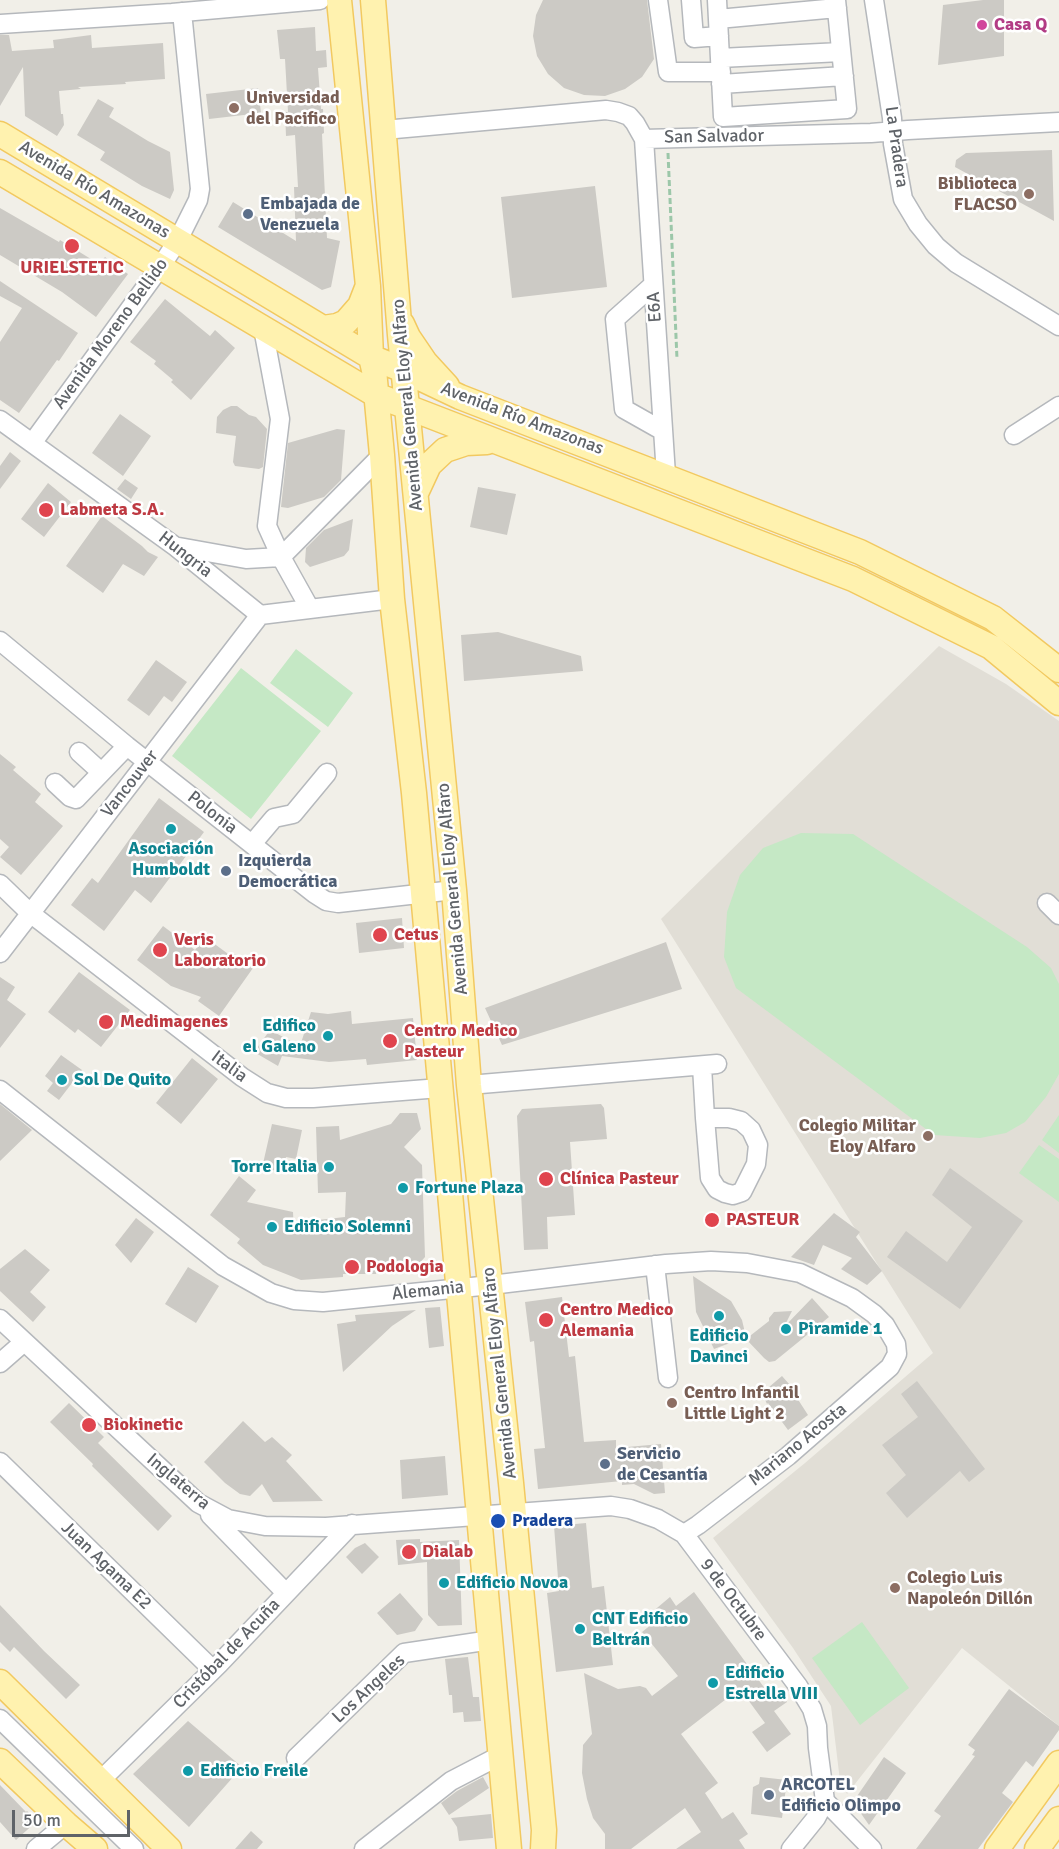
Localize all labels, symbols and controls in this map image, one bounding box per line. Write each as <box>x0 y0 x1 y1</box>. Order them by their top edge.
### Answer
place label: Casa Q <box>994 14 1047 36</box>
marker: Casa Q <box>975 18 989 32</box>
place label: Universidad del Pacifico <box>246 87 340 130</box>
marker: Universidad del Pacifico <box>227 101 241 115</box>
street label: La Pradera <box>880 105 912 189</box>
street label: San Salvador <box>664 125 764 149</box>
street label: Avenida Río Amazonas <box>15 136 173 244</box>
place label: Biblioteca FLACSO <box>937 173 1017 216</box>
marker: Biblioteca FLACSO <box>1022 187 1036 201</box>
place label: Embajada de Venezuela <box>260 193 360 236</box>
marker: Embajada de Venezuela <box>241 207 255 221</box>
marker: URIELSTETIC <box>63 237 81 255</box>
street label: Avenida Moreno Bellido <box>49 254 173 414</box>
place label: URIELSTETIC <box>20 257 124 279</box>
street label: E6A <box>643 291 667 323</box>
street label: Avenida General Eloy Alfaro <box>388 298 428 512</box>
street label: Avenida Río Amazonas <box>438 378 606 460</box>
place label: Labmeta S.A. <box>60 499 164 521</box>
marker: Labmeta S.A. <box>37 501 55 519</box>
street label: Hungria <box>154 527 216 583</box>
street label: Vancouver <box>97 746 163 822</box>
street label: Avenida General Eloy Alfaro <box>433 782 473 996</box>
street label: Polonia <box>183 787 241 839</box>
marker: Asociación Humboldt <box>164 822 178 836</box>
place label: Asociación Humboldt <box>128 838 214 880</box>
place label: Izquierda Democrática <box>238 850 337 892</box>
marker: Izquierda Democrática <box>219 864 233 878</box>
place label: Cetus <box>394 924 438 946</box>
marker: Cetus <box>371 926 389 944</box>
place label: Veris Laboratorio <box>174 929 266 972</box>
marker: Veris Laboratorio <box>151 941 169 959</box>
place label: Medimagenes <box>120 1011 228 1033</box>
marker: Medimagenes <box>97 1013 115 1031</box>
place label: Edifico el Galeno <box>243 1015 316 1058</box>
place label: Centro Medico Pasteur <box>404 1020 517 1062</box>
marker: Edifico el Galeno <box>321 1029 335 1043</box>
marker: Centro Medico Pasteur <box>381 1032 399 1050</box>
street label: Italia <box>207 1046 251 1088</box>
place label: Sol De Quito <box>74 1069 171 1091</box>
marker: Sol De Quito <box>55 1073 69 1087</box>
place label: Colegio Militar Eloy Alfaro <box>799 1115 916 1158</box>
marker: Colegio Militar Eloy Alfaro <box>921 1129 935 1143</box>
place label: Torre Italia <box>231 1156 317 1178</box>
marker: Torre Italia <box>322 1160 336 1174</box>
place label: Clínica Pasteur <box>560 1168 679 1190</box>
marker: Clínica Pasteur <box>537 1170 555 1188</box>
place label: Fortune Plaza <box>415 1177 523 1199</box>
marker: Fortune Plaza <box>396 1181 410 1195</box>
place label: PASTEUR <box>726 1209 799 1231</box>
marker: PASTEUR <box>703 1211 721 1229</box>
place label: Edificio Solemni <box>284 1216 411 1238</box>
marker: Edificio Solemni <box>265 1220 279 1234</box>
place label: Podologia <box>366 1256 444 1278</box>
marker: Podologia <box>343 1258 361 1276</box>
street label: Avenida General Eloy Alfaro <box>478 1266 522 1480</box>
street label: Alemania <box>391 1276 465 1306</box>
place label: Centro Medico Alemania <box>560 1299 673 1342</box>
marker: Edificio Davinci <box>712 1309 726 1323</box>
marker: Centro Medico Alemania <box>537 1311 555 1329</box>
place label: Piramide 1 <box>798 1318 882 1340</box>
marker: Piramide 1 <box>779 1322 793 1336</box>
place label: Edificio Davinci <box>689 1325 749 1368</box>
place label: Centro Infantil Little Light 2 <box>684 1382 799 1424</box>
marker: Centro Infantil Little Light 2 <box>665 1396 679 1410</box>
street label: Mariano Acosta <box>745 1399 851 1491</box>
place label: Biokinetic <box>103 1414 183 1436</box>
marker: Biokinetic <box>80 1416 98 1434</box>
place label: Servicio de Cesantía <box>617 1443 708 1486</box>
street label: Inglaterra <box>142 1449 214 1515</box>
marker: Servicio de Cesantía <box>598 1457 612 1471</box>
place label: Pradera <box>512 1510 573 1532</box>
marker: Pradera <box>489 1512 507 1530</box>
street label: Juan Agama E2 <box>56 1517 156 1615</box>
place label: Dialab <box>422 1541 473 1563</box>
marker: Dialab <box>400 1543 418 1561</box>
street label: 9 de Octubre <box>695 1555 771 1645</box>
place label: Colegio Luis Napoleón Dillón <box>907 1567 1033 1610</box>
place label: Edificio Novoa <box>456 1572 568 1594</box>
marker: Edificio Novoa <box>437 1576 451 1590</box>
marker: Colegio Luis Napoleón Dillón <box>888 1581 902 1595</box>
street label: Cristóbal de Acuña <box>169 1594 285 1714</box>
place label: CNT Edificio Beltrán <box>592 1608 688 1650</box>
marker: CNT Edificio Beltrán <box>573 1622 587 1636</box>
street label: Los Angeles <box>328 1650 410 1728</box>
place label: Edificio Estrella VIII <box>725 1662 818 1704</box>
marker: Edificio Estrella VIII <box>706 1676 720 1690</box>
place label: Edificio Freile <box>200 1760 308 1782</box>
marker: Edificio Freile <box>181 1764 195 1778</box>
place label: ARCOTEL Edificio Olimpo <box>781 1774 901 1816</box>
marker: ARCOTEL Edificio Olimpo <box>762 1788 776 1802</box>
scale bar <box>15 1798 134 1836</box>
text: 50 m <box>23 1809 61 1831</box>

